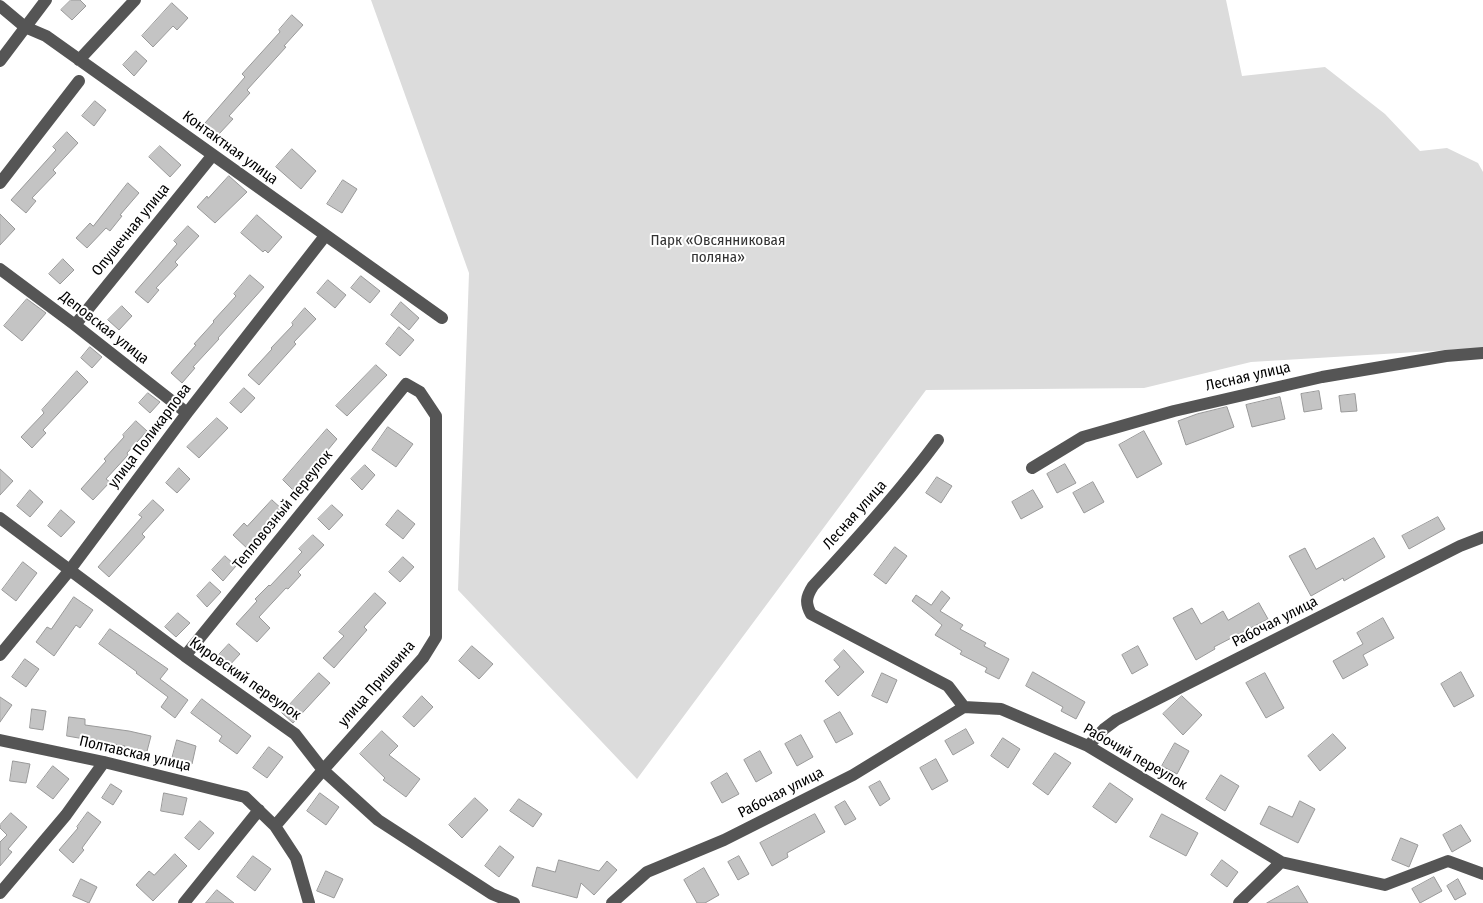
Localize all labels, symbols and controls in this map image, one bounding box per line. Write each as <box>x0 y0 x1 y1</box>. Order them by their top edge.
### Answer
street label: Контактная улица <box>179 107 281 189</box>
street label: Опушечная улица <box>88 180 174 280</box>
park label: Парк «Овсянниковая поляна» <box>651 232 785 267</box>
street label: Деповская улица <box>56 288 152 368</box>
street label: Лесная улица <box>1204 358 1292 396</box>
street label: улица Поликарпова <box>105 380 195 492</box>
street label: Тепловозный переулок <box>229 447 337 573</box>
street label: Лесная улица <box>819 477 891 553</box>
street label: Рабочая улица <box>1229 593 1321 651</box>
street label: Кировский переулок <box>186 634 304 724</box>
street label: улица Пришвина <box>335 637 419 731</box>
street label: Рабочий переулок <box>1080 720 1190 794</box>
street label: Полтавская улица <box>77 732 193 776</box>
street label: Рабочая улица <box>735 764 827 822</box>

